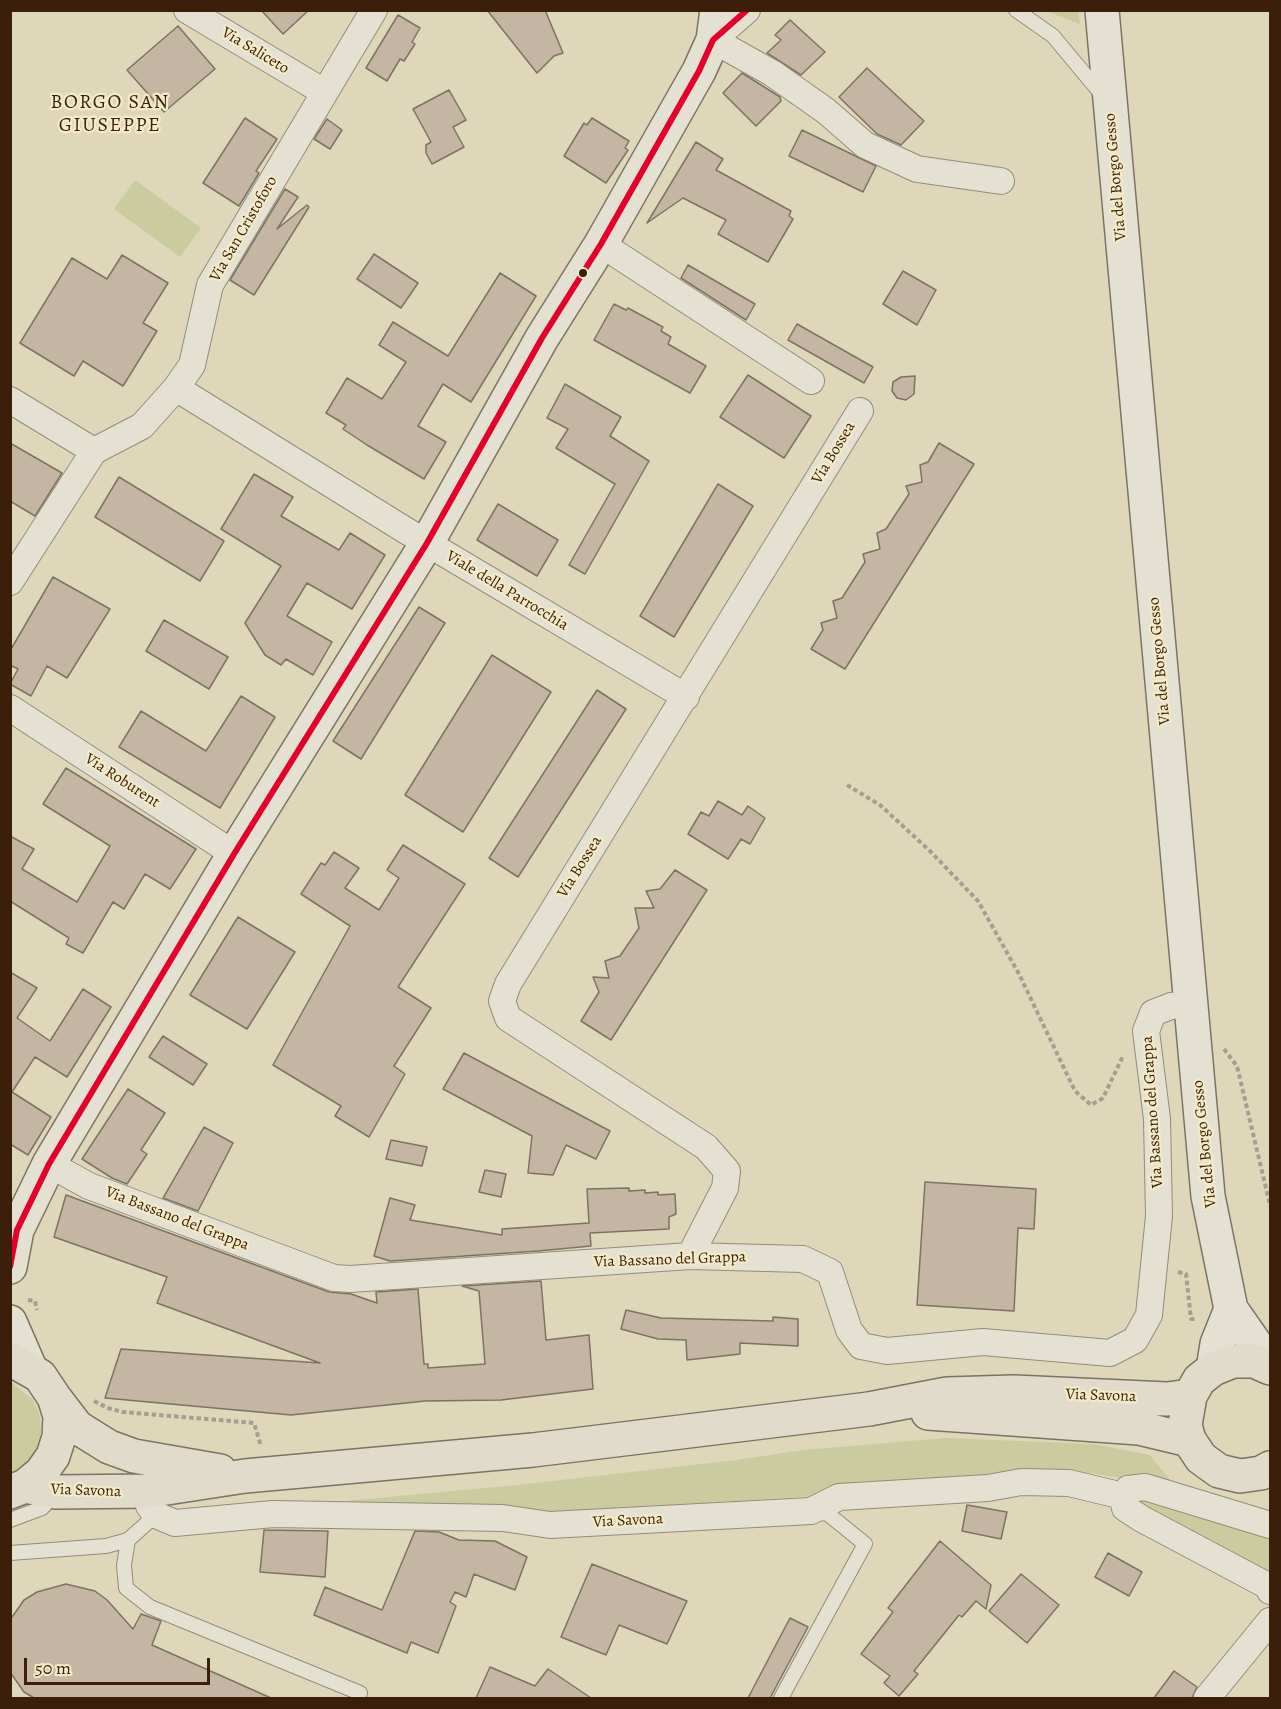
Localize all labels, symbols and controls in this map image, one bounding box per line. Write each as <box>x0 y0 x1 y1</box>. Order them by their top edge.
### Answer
street label: Via Saliceto <box>218 23 292 79</box>
district label: BORGO SAN GIUSEPPE <box>50 91 170 138</box>
street label: Via del Borgo Gesso <box>1101 112 1131 242</box>
street label: Via San Cristoforo <box>206 173 282 285</box>
unlabelled marker <box>577 267 589 279</box>
street label: Via Bossea <box>808 418 860 488</box>
street label: Viale della Parrocchia <box>442 547 572 635</box>
street label: Via del Borgo Gesso <box>1145 596 1175 726</box>
street label: Via Roburent <box>81 750 163 812</box>
street label: Via Bossea <box>554 833 606 901</box>
street label: Via Bassano del Grappa <box>1138 1035 1168 1189</box>
street label: Via del Borgo Gesso <box>1189 1079 1221 1209</box>
street label: Via Bassano del Grappa <box>102 1183 252 1255</box>
street label: Via Bassano del Grappa <box>593 1248 747 1272</box>
street label: Via Savona <box>1065 1385 1137 1407</box>
street label: Via Savona <box>50 1480 122 1502</box>
street label: Via Savona <box>592 1510 664 1532</box>
scale bar <box>27 1646 213 1684</box>
text: 50 m <box>35 1656 71 1680</box>

